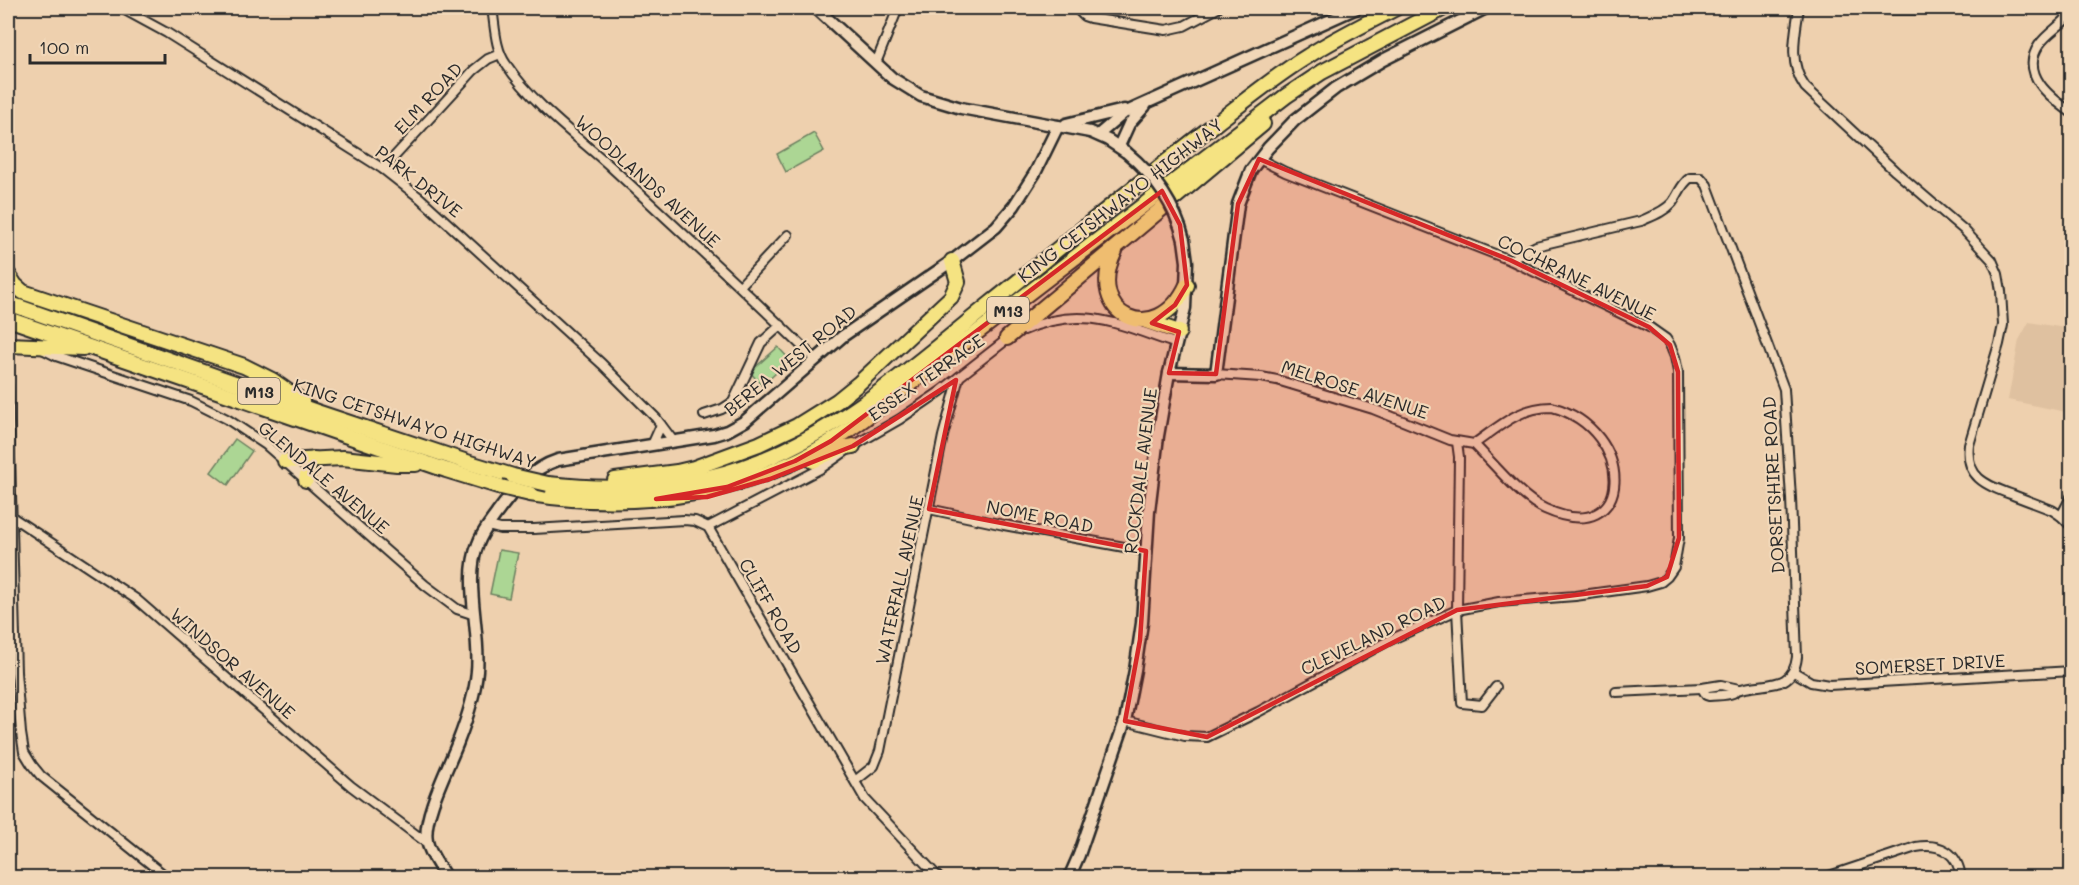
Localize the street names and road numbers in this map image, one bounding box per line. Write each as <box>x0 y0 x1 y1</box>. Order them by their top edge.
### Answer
street label: ELM ROAD <box>388 57 468 139</box>
street label: WOODLANDS AVENUE <box>570 109 726 253</box>
street label: KING CETSHWAYO HIGHWAY <box>1012 112 1228 288</box>
street label: PARK DRIVE <box>371 140 467 222</box>
street label: COCHRANE AVENUE <box>1494 228 1660 326</box>
road number: M13 <box>987 297 1029 323</box>
street label: BEREA WEST ROAD <box>719 299 861 421</box>
street label: ESSEX TERRACE <box>863 328 989 426</box>
street label: MELROSE AVENUE <box>1278 354 1432 424</box>
street label: KING CETSHWAYO HIGHWAY <box>290 372 540 474</box>
road number: M13 <box>238 378 280 404</box>
street label: ROCKDALE AVENUE <box>1118 387 1162 555</box>
street label: DORSETSHIRE ROAD <box>1756 396 1790 574</box>
street label: GLENDALE AVENUE <box>253 415 395 539</box>
street label: WATERFALL AVENUE <box>869 493 929 667</box>
street label: NOME ROAD <box>984 494 1096 538</box>
street label: CLIFF ROAD <box>734 554 808 658</box>
street label: CLEVELAND ROAD <box>1297 589 1449 681</box>
street label: WINDSOR AVENUE <box>165 602 301 724</box>
street label: SOMERSET DRIVE <box>1854 648 2006 680</box>

